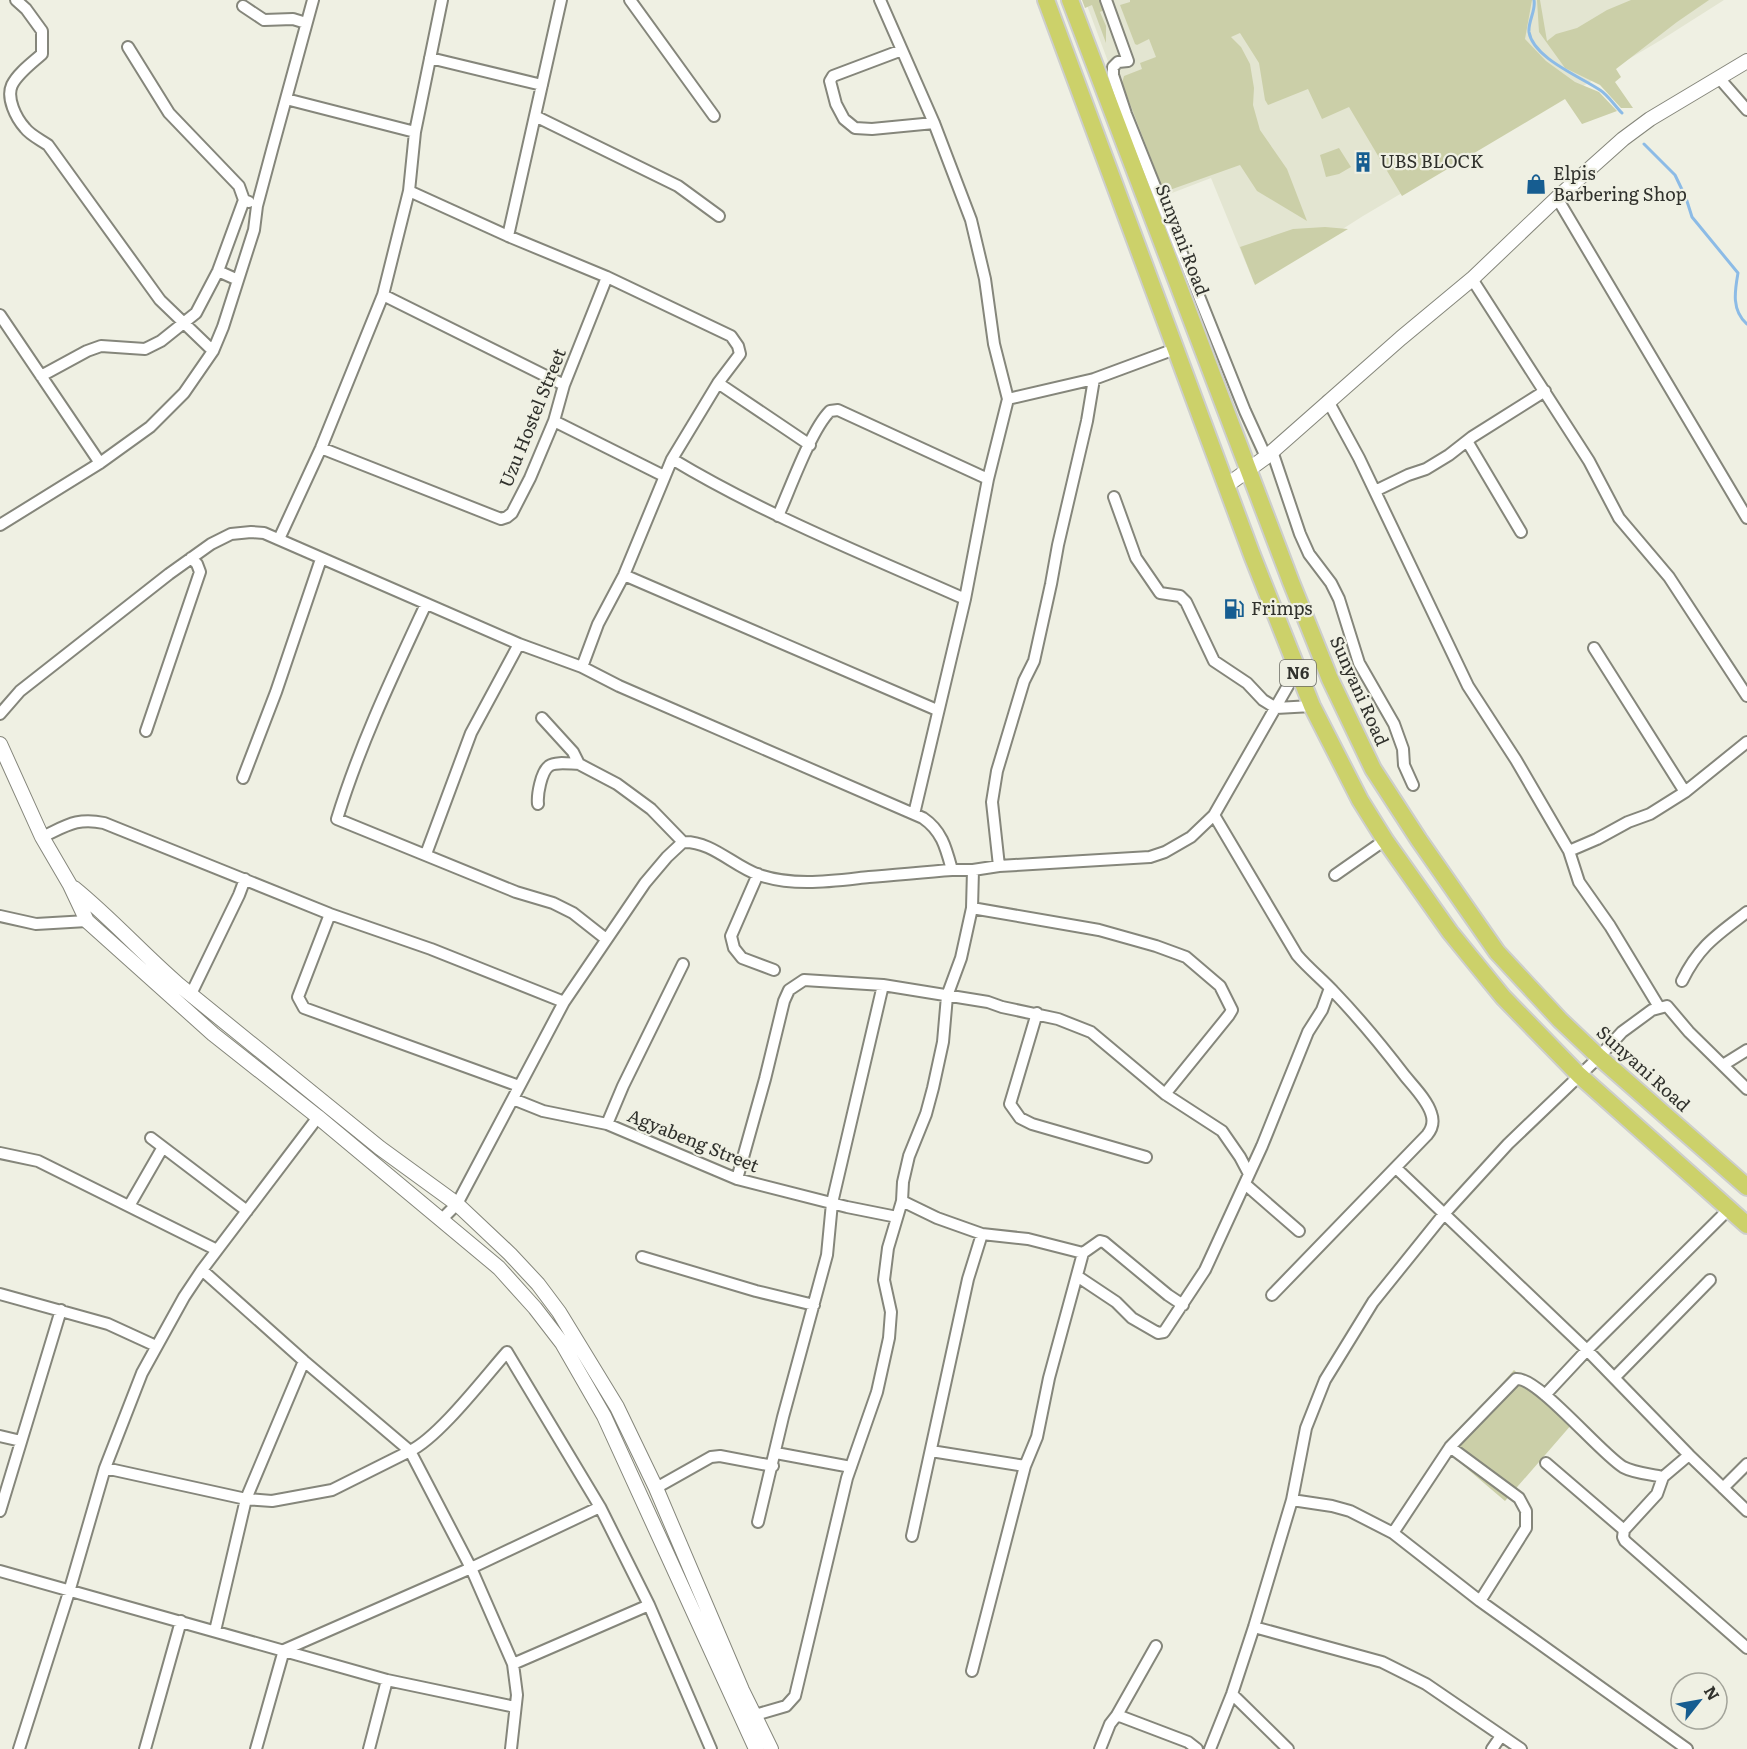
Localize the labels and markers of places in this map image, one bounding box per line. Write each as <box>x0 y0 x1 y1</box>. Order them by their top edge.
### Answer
place label: UBS BLOCK <box>1380 147 1484 174</box>
building icon: UBS BLOCK <box>1351 150 1375 174</box>
place label: Elpis Barbering Shop <box>1553 159 1687 207</box>
shop icon: Elpis Barbering Shop <box>1524 172 1548 196</box>
place label: Frimps <box>1251 594 1312 621</box>
fuel station icon: Frimps <box>1222 597 1246 621</box>

